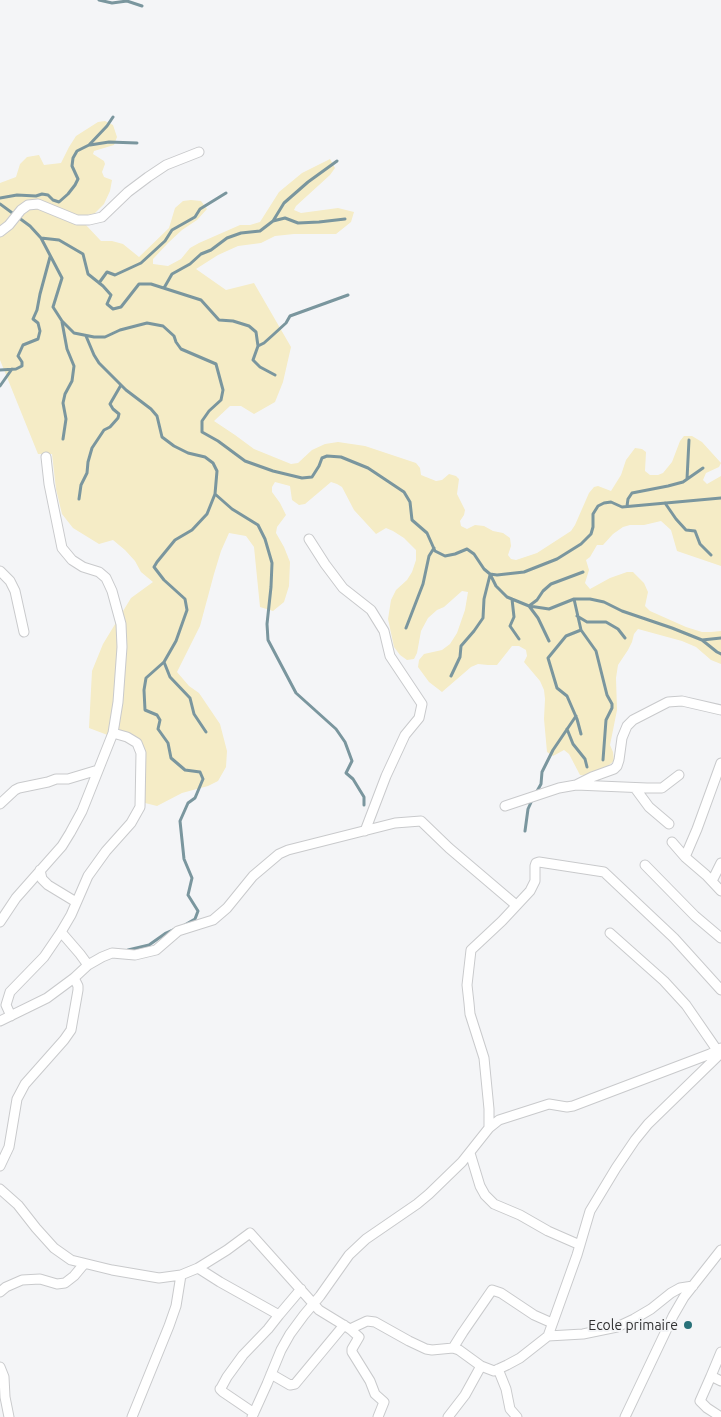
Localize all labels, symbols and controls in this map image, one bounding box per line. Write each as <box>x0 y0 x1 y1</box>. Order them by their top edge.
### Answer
place label: Ecole primaire <box>588 1317 678 1333</box>
marker: Ecole primaire <box>682 1319 694 1331</box>

